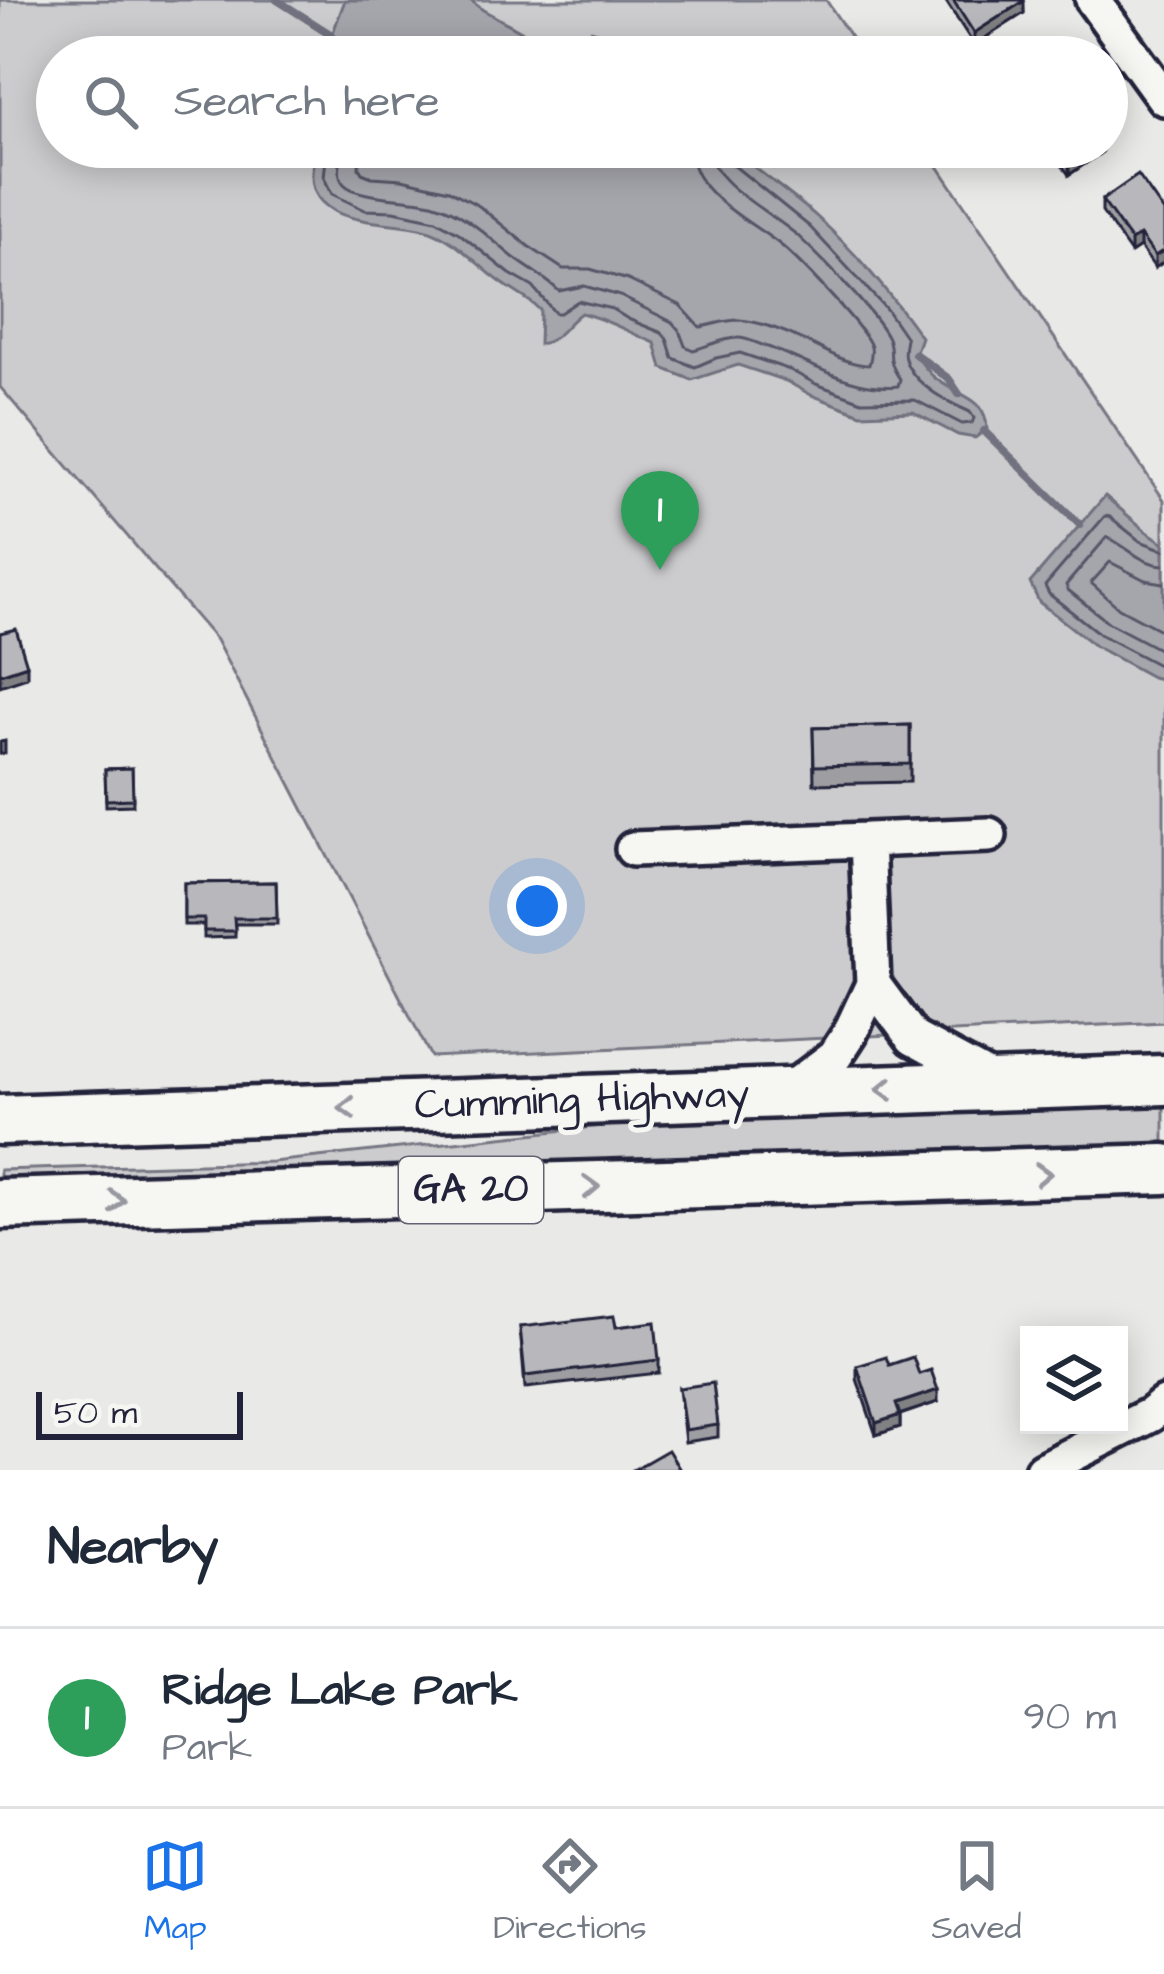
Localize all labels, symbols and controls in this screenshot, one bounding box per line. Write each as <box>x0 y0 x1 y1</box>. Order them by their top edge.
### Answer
search box <box>36 36 1128 168</box>
icon: search <box>78 69 144 135</box>
text: Search here <box>174 71 440 133</box>
pin: 1 <box>621 471 699 570</box>
your location <box>507 876 567 936</box>
street label: Cumming Highway <box>414 1065 750 1136</box>
one-way arrow <box>875 1076 894 1102</box>
one-way arrow <box>337 1094 356 1120</box>
road number: GA 20 <box>399 1157 543 1223</box>
one-way arrow <box>1034 1161 1053 1187</box>
one-way arrow <box>582 1174 601 1200</box>
one-way arrow <box>108 1188 127 1214</box>
map controls <box>1020 1326 1128 1434</box>
button: layers <box>1020 1326 1128 1434</box>
scale bar <box>36 1386 243 1439</box>
text: 50 m <box>54 1390 137 1436</box>
text: Nearby <box>48 1513 218 1584</box>
text: Ridge Lake Park <box>162 1660 518 1722</box>
text: 1 <box>85 1691 90 1745</box>
text: 90 m <box>1023 1691 1116 1745</box>
text: Park <box>162 1722 252 1776</box>
tab: Map <box>142 1833 208 1951</box>
tab: Directions <box>493 1833 647 1951</box>
tab: Saved <box>932 1833 1022 1951</box>

